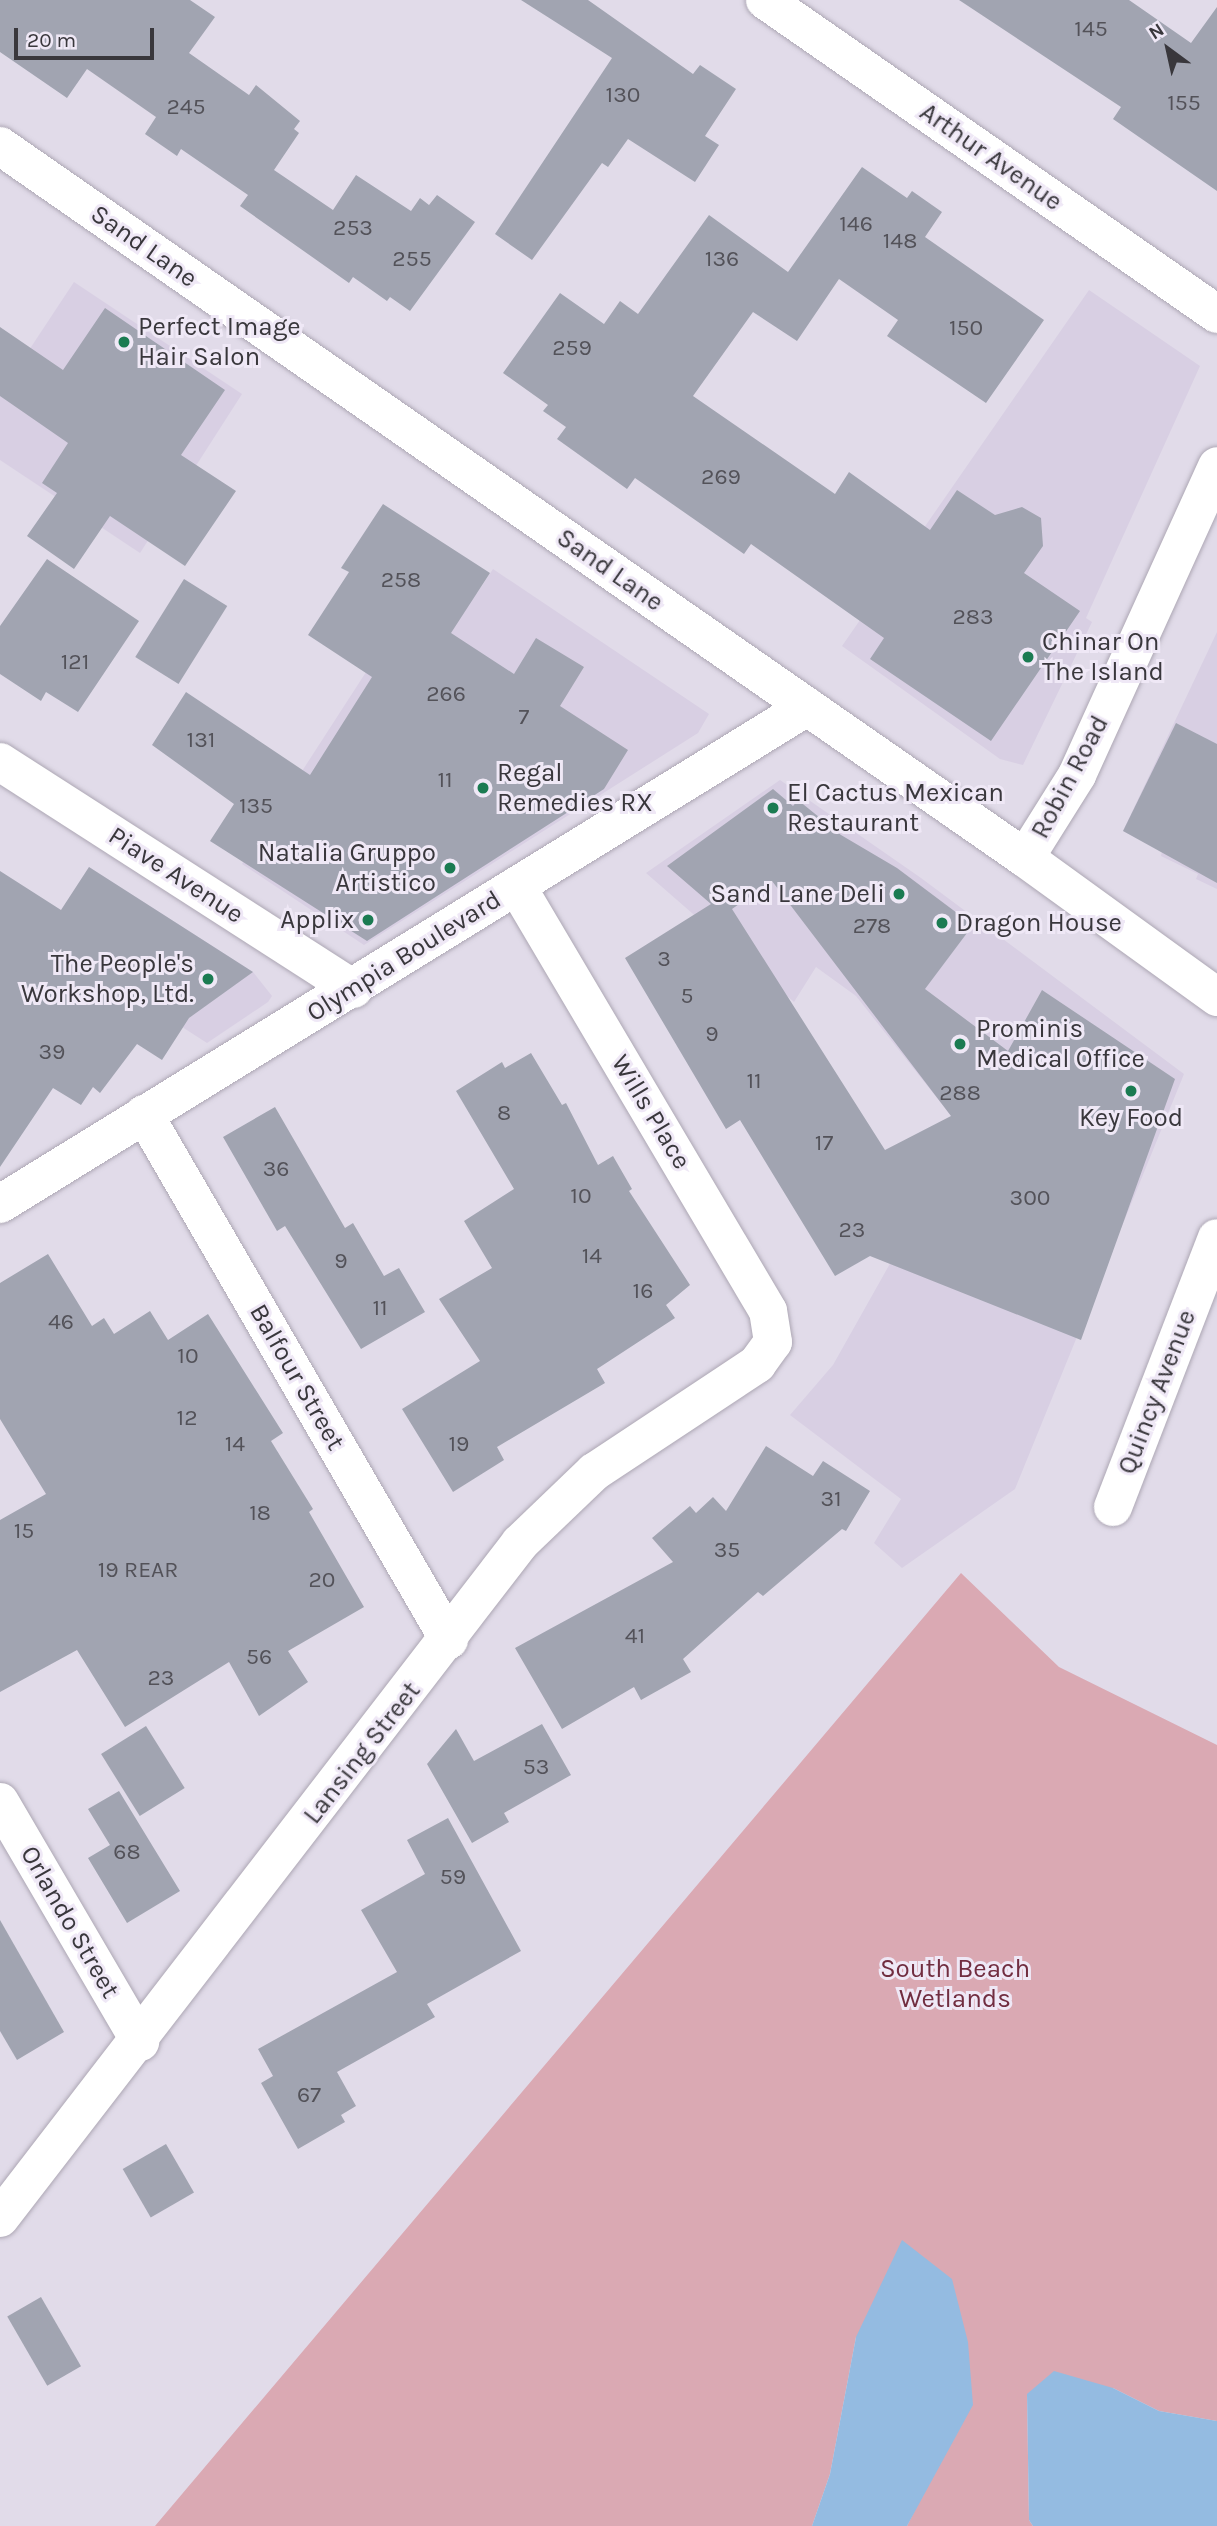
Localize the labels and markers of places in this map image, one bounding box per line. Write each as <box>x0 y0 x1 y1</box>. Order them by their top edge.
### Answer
place label: Perfect Image Hair Salon <box>138 311 301 372</box>
marker: Perfect Image Hair Salon <box>116 334 132 350</box>
place label: Chinar On The Island <box>1042 626 1164 688</box>
marker: Chinar On The Island <box>1020 649 1036 665</box>
place label: Regal Remedies RX <box>497 757 653 818</box>
place label: El Cactus Mexican Restaurant <box>787 777 1004 838</box>
marker: Regal Remedies RX <box>475 780 491 796</box>
marker: El Cactus Mexican Restaurant <box>765 800 781 816</box>
place label: Natalia Gruppo Artistico <box>258 837 436 898</box>
marker: Natalia Gruppo Artistico <box>442 860 458 876</box>
place label: Sand Lane Deli <box>710 878 885 910</box>
marker: Sand Lane Deli <box>891 886 907 902</box>
place label: Applix <box>280 904 354 936</box>
place label: Dragon House <box>956 907 1122 939</box>
marker: Applix <box>360 912 376 928</box>
marker: Dragon House <box>934 915 950 931</box>
place label: The People's Workshop, Ltd. <box>21 948 194 1010</box>
marker: The People's Workshop, Ltd. <box>200 971 216 987</box>
place label: Prominis Medical Office <box>976 1013 1145 1074</box>
marker: Prominis Medical Office <box>950 1034 970 1054</box>
marker: Key Food <box>1123 1083 1139 1099</box>
place label: Key Food <box>1079 1102 1183 1134</box>

